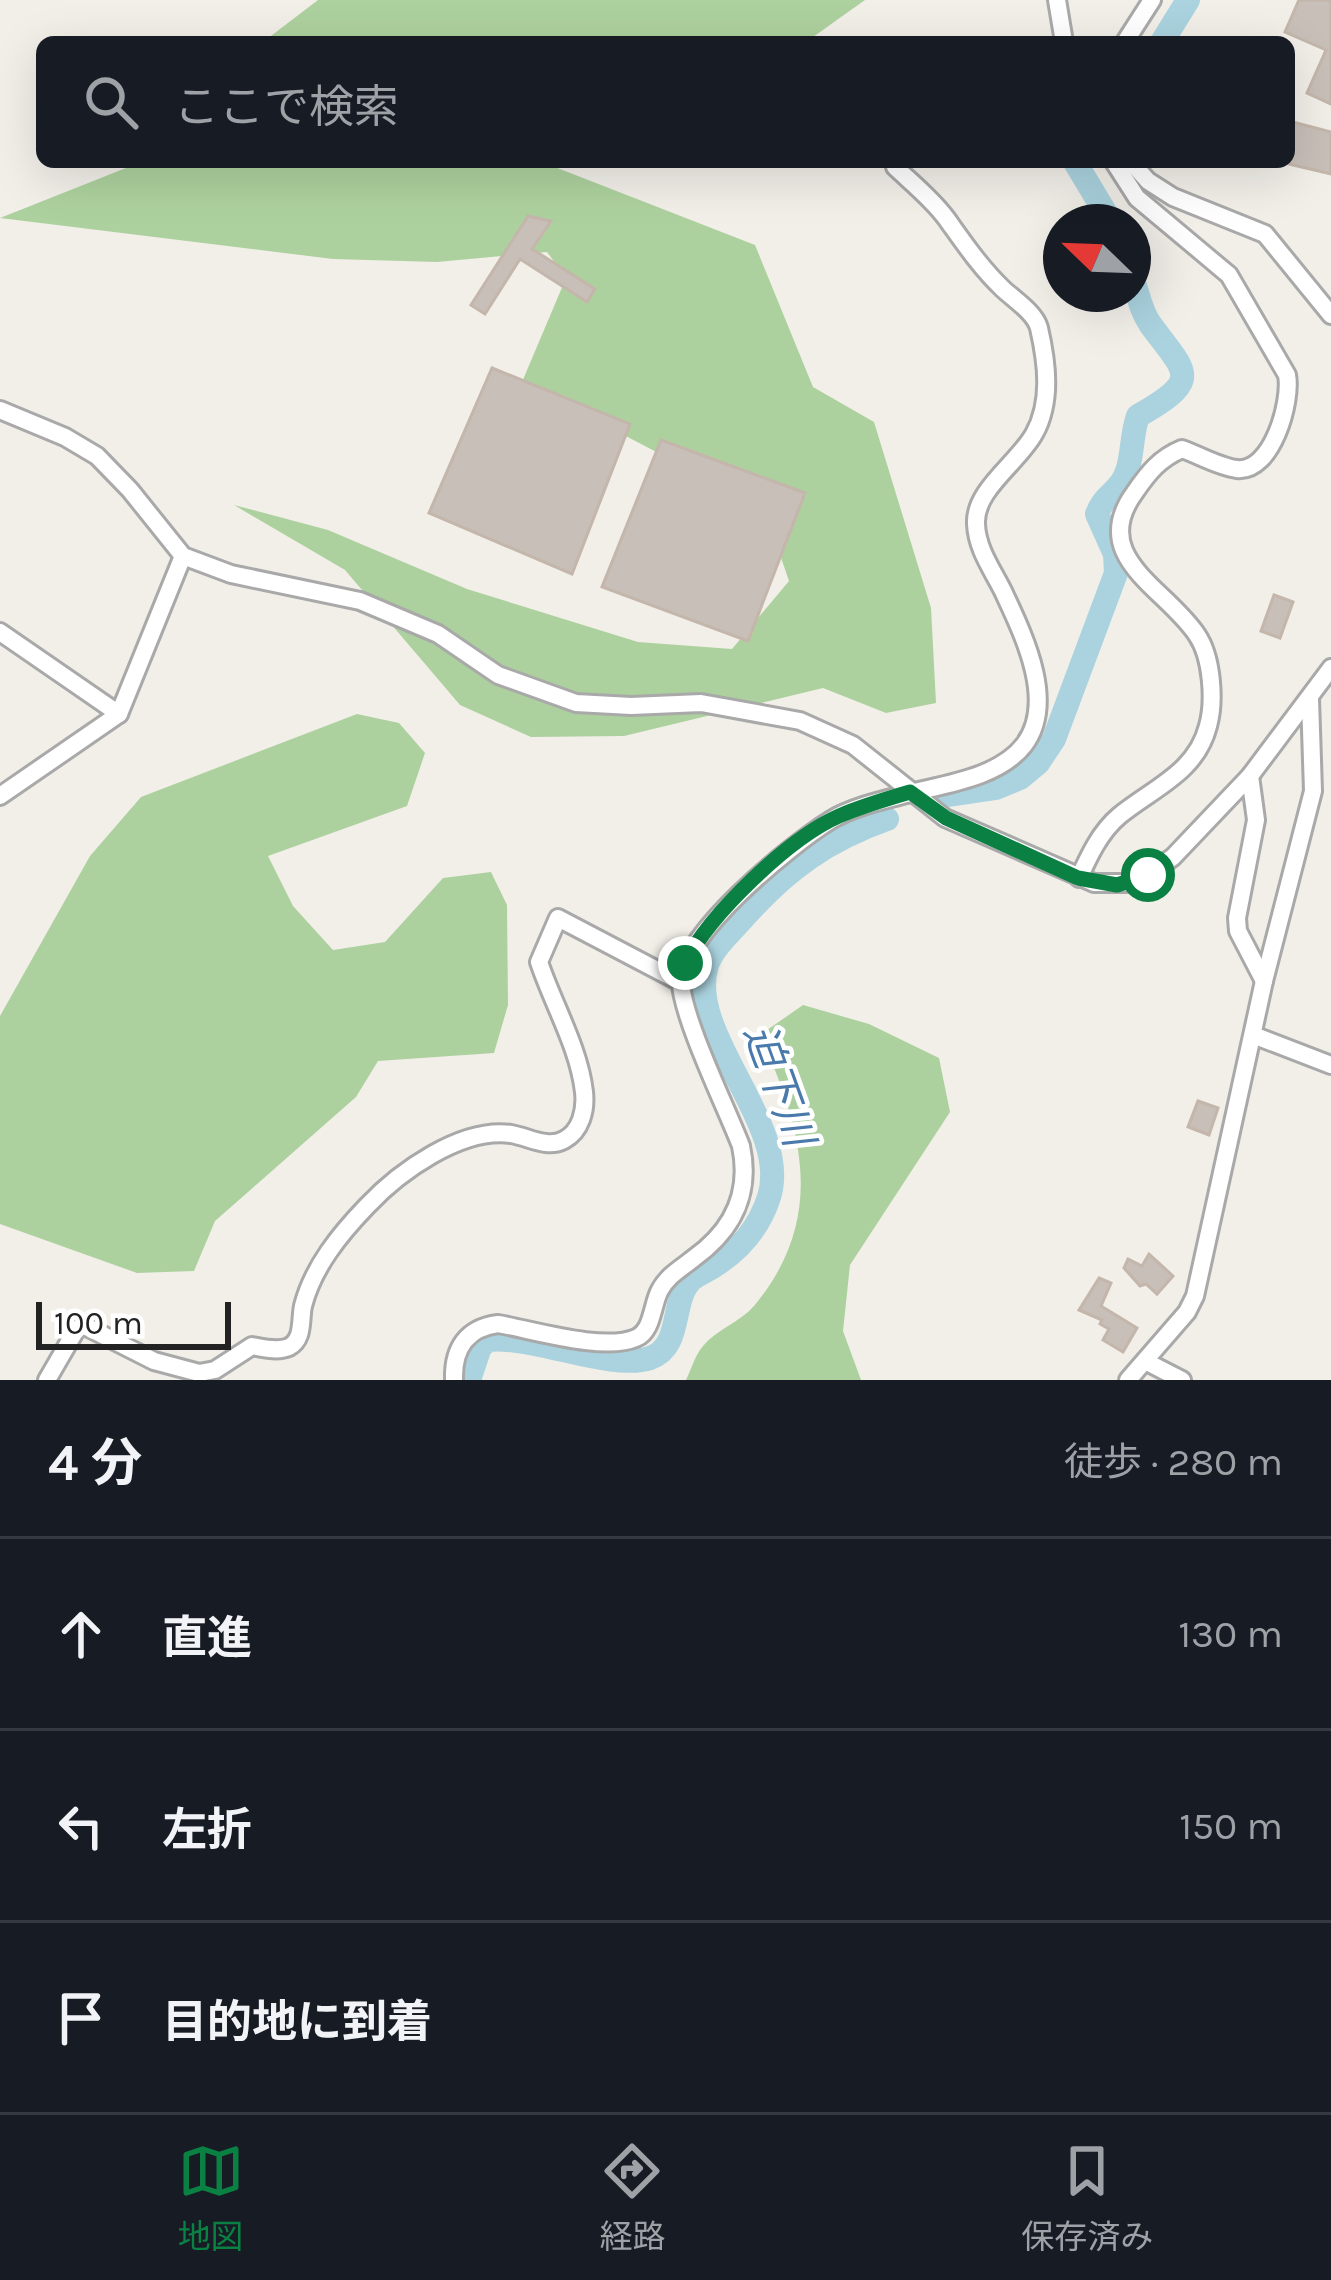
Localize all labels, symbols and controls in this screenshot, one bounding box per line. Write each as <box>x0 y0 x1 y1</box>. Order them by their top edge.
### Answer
search box <box>36 36 1295 168</box>
icon: search <box>78 69 144 135</box>
text: ここで検索 <box>174 81 399 133</box>
north arrow <box>1043 204 1151 312</box>
route start <box>1121 848 1175 902</box>
route end <box>658 936 712 990</box>
water label: 迫下川 <box>734 1017 825 1157</box>
scale bar <box>36 1296 231 1349</box>
text: 100 m <box>54 1304 143 1342</box>
text: 4 分 <box>48 1433 142 1493</box>
text: 徒歩 · 280 m <box>1064 1439 1283 1485</box>
icon: ahead <box>48 1601 114 1667</box>
text: 130 m <box>1178 1611 1283 1657</box>
text: 直進 <box>162 1612 252 1664</box>
icon: left <box>48 1793 114 1859</box>
text: 150 m <box>1179 1803 1283 1849</box>
text: 左折 <box>162 1804 252 1856</box>
icon: arrive <box>48 1985 114 2051</box>
text: 目的地に到着 <box>162 1996 432 2048</box>
tab: 地図 <box>178 2138 244 2258</box>
tab: 経路 <box>599 2138 665 2258</box>
tab: 保存済み <box>1021 2138 1153 2258</box>

